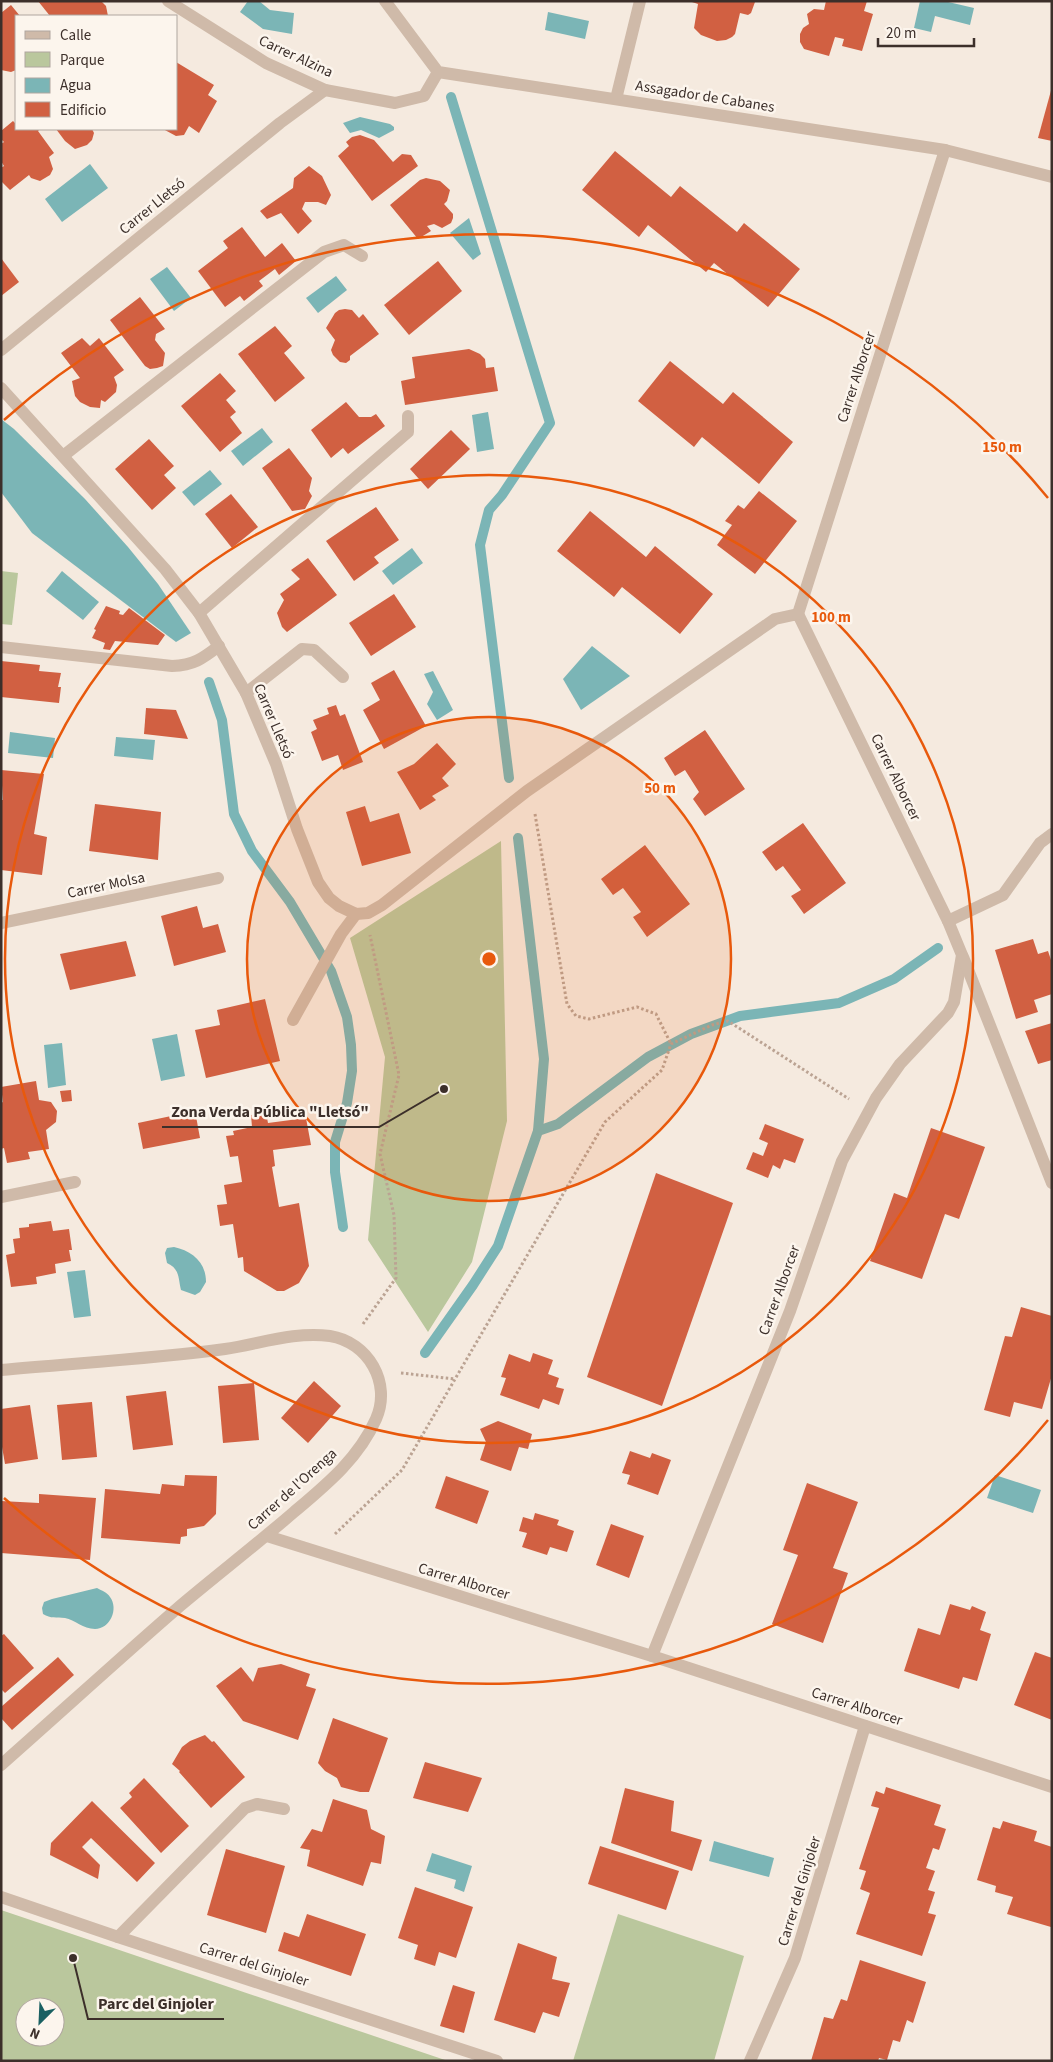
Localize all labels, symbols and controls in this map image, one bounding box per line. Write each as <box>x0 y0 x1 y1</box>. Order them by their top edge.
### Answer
legend <box>15 15 178 130</box>
scale bar <box>878 15 974 47</box>
text: 20 m <box>886 23 916 44</box>
text: Calle <box>60 25 91 46</box>
street label: Carrer Alzina <box>255 30 336 83</box>
text: Parque <box>60 50 104 71</box>
text: Agua <box>60 75 91 96</box>
street label: Assagador de Cabanes <box>634 75 776 118</box>
text: Edificio <box>60 100 107 121</box>
street label: Carrer Lletsó <box>115 173 190 240</box>
street label: Carrer Alborcer <box>832 328 881 425</box>
text: 150 m <box>982 437 1022 458</box>
text: 100 m <box>811 607 851 628</box>
street label: Carrer Lletsó <box>248 680 299 762</box>
street label: Carrer Alborcer <box>865 730 926 825</box>
text: 50 m <box>644 778 676 799</box>
street label: Carrer Molsa <box>65 867 147 904</box>
centre of rings <box>480 950 498 968</box>
callout: Zona Verda Pública "Lletsó" <box>162 1096 379 1127</box>
text: Zona Verda Pública "Lletsó" <box>171 1101 369 1123</box>
street label: Carrer Alborcer <box>753 1241 806 1338</box>
street label: Carrer de l'Orenga <box>243 1443 342 1535</box>
street label: Carrer Alborcer <box>416 1558 513 1606</box>
street label: Carrer Alborcer <box>809 1682 906 1731</box>
street label: Carrer del Ginjoler <box>773 1833 826 1949</box>
street label: Carrer del Ginjoler <box>196 1937 312 1992</box>
callout: Parc del Ginjoler <box>88 1988 224 2019</box>
text: Parc del Ginjoler <box>98 1993 215 2015</box>
north arrow <box>15 1997 65 2047</box>
text: N <box>27 2022 43 2044</box>

